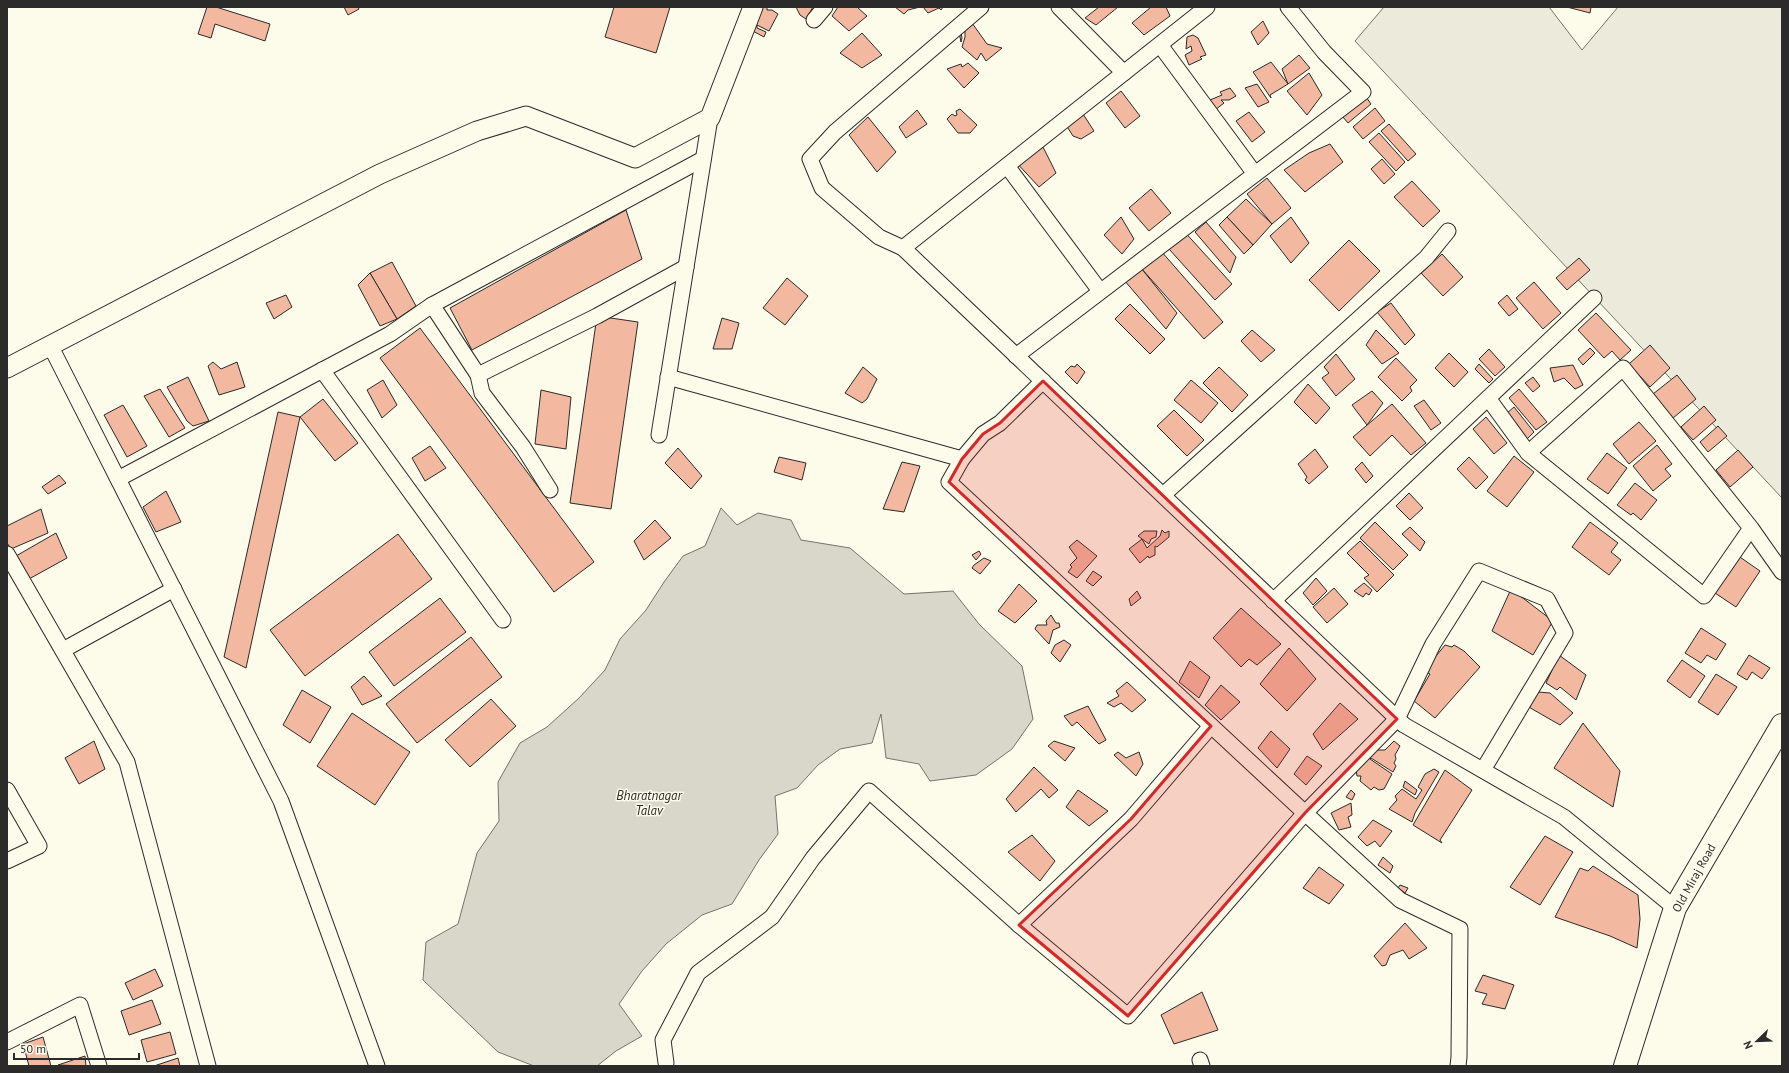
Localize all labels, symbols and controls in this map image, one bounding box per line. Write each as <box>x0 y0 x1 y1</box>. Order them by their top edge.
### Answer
water label: Bharatnagar Talav <box>616 787 682 819</box>
street label: Old Miraj Road <box>1669 841 1719 915</box>
north arrow <box>1737 1021 1777 1061</box>
scale bar <box>14 1035 139 1061</box>
text: N <box>1740 1039 1756 1051</box>
text: 50 m <box>20 1041 46 1056</box>

